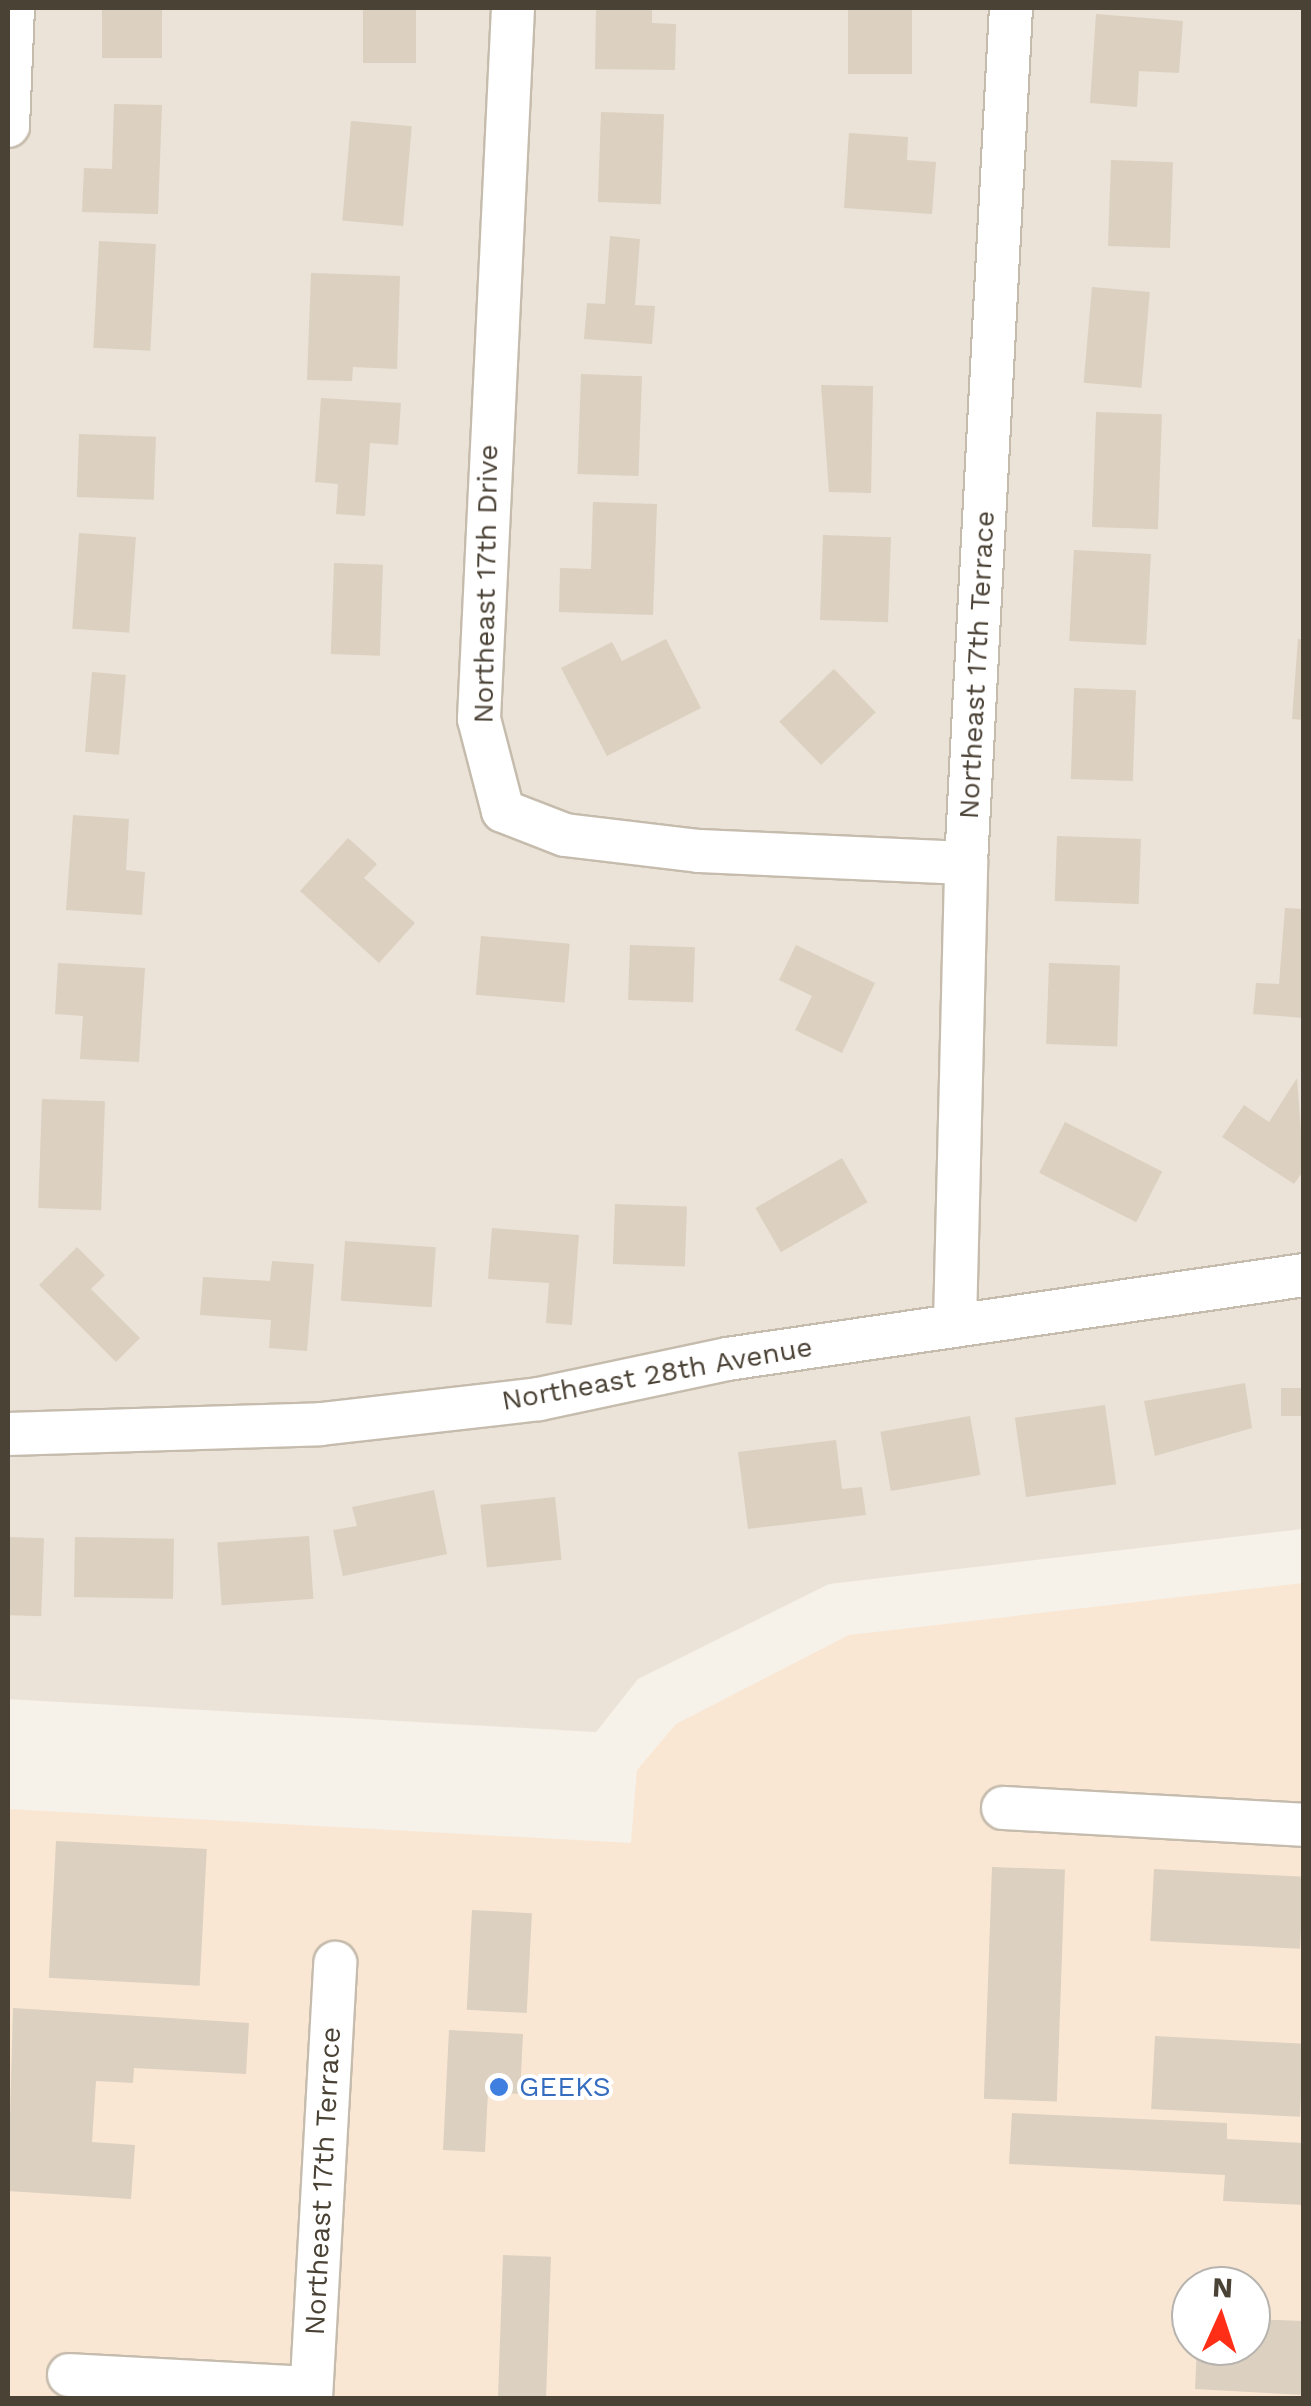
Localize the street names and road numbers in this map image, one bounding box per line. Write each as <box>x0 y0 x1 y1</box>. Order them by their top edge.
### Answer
street label: Northeast 17th Drive <box>467 444 505 724</box>
street label: Northeast 17th Terrace <box>952 509 1002 821</box>
street label: Northeast 28th Avenue <box>498 1330 816 1418</box>
street label: Northeast 17th Terrace <box>298 2025 348 2337</box>

